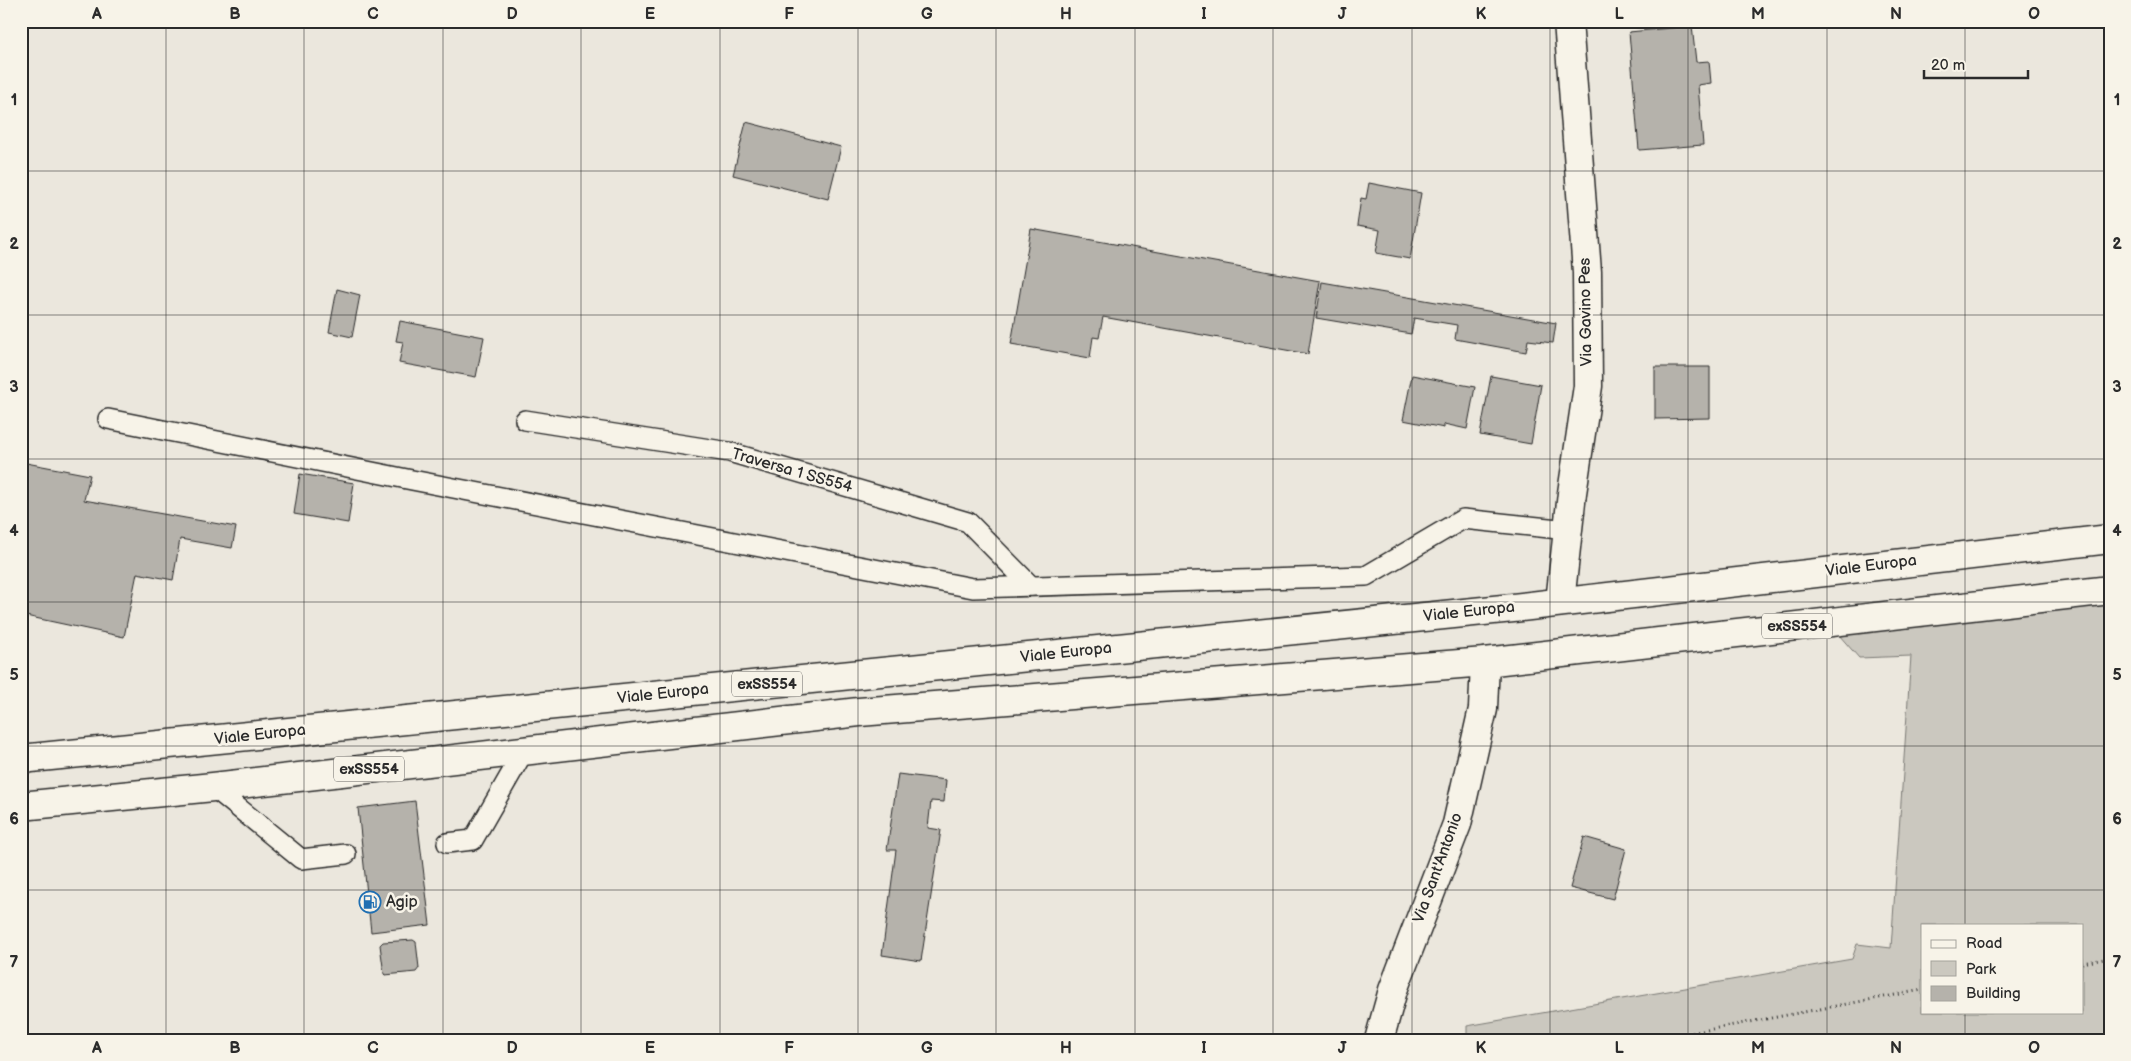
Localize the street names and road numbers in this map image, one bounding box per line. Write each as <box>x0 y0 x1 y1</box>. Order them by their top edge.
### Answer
street label: Via Gavino Pes <box>1576 257 1596 367</box>
street label: Traversa 1 SS554 <box>729 445 855 497</box>
street label: Viale Europa <box>1824 551 1918 581</box>
street label: Viale Europa <box>1422 598 1516 626</box>
road number: exSS554 <box>1762 614 1832 638</box>
street label: Viale Europa <box>1019 639 1113 667</box>
road number: exSS554 <box>732 672 802 696</box>
street label: Viale Europa <box>616 680 710 708</box>
street label: Viale Europa <box>213 721 307 749</box>
road number: exSS554 <box>334 756 404 782</box>
street label: Via Sant'Antonio <box>1409 810 1467 926</box>

